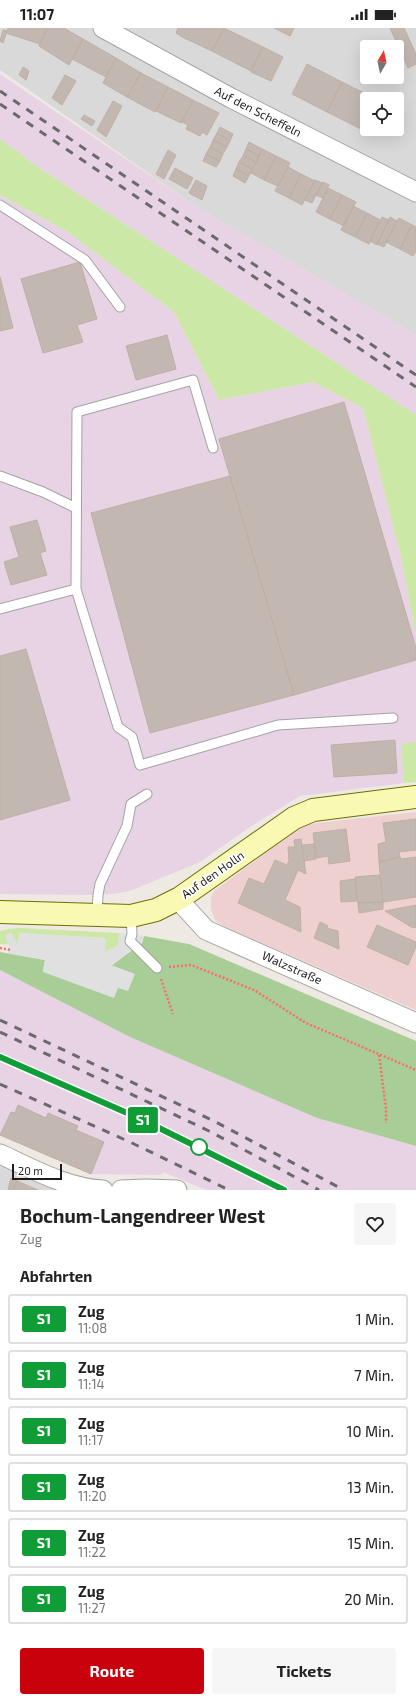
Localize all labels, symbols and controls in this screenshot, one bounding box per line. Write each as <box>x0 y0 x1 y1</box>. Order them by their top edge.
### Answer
text: 11:07 <box>20 5 54 23</box>
north arrow <box>360 40 404 84</box>
map controls <box>360 40 404 136</box>
street label: Auf den Scheffeln <box>213 83 304 139</box>
button: locate <box>360 92 404 136</box>
street label: Auf den Holln <box>178 847 246 901</box>
street label: Walzstraße <box>260 948 325 987</box>
line badge: S1 <box>125 1107 161 1133</box>
text: S1 <box>136 1111 150 1128</box>
unlabelled marker <box>190 1138 208 1156</box>
scale bar <box>12 1162 62 1181</box>
text: 20 m <box>18 1164 43 1177</box>
button: heart <box>354 1203 396 1245</box>
text: Bochum-Langendreer West <box>20 1204 265 1227</box>
text: Zug <box>20 1231 42 1247</box>
text: Abfahrten <box>20 1267 92 1285</box>
text: Zug <box>78 1302 104 1320</box>
text: S1 <box>37 1310 51 1327</box>
text: 1 Min. <box>356 1310 394 1328</box>
text: 11:08 <box>78 1320 107 1336</box>
text: Zug <box>78 1358 104 1376</box>
text: S1 <box>37 1366 51 1383</box>
text: 7 Min. <box>354 1366 394 1384</box>
text: 11:14 <box>78 1376 105 1392</box>
text: Zug <box>78 1414 104 1432</box>
text: S1 <box>37 1422 51 1439</box>
text: 10 Min. <box>347 1422 394 1440</box>
text: 11:17 <box>78 1432 103 1448</box>
text: Zug <box>78 1470 104 1488</box>
text: S1 <box>37 1478 51 1495</box>
text: 13 Min. <box>347 1478 394 1496</box>
text: 11:20 <box>78 1488 107 1504</box>
text: Zug <box>78 1526 104 1544</box>
text: S1 <box>37 1534 51 1551</box>
text: 15 Min. <box>348 1534 394 1552</box>
text: 11:22 <box>78 1544 106 1560</box>
text: Zug <box>78 1582 104 1600</box>
text: S1 <box>37 1590 51 1607</box>
text: 20 Min. <box>344 1590 394 1608</box>
text: 11:27 <box>78 1600 105 1616</box>
button: Route <box>20 1648 204 1694</box>
button: Tickets <box>212 1648 396 1694</box>

